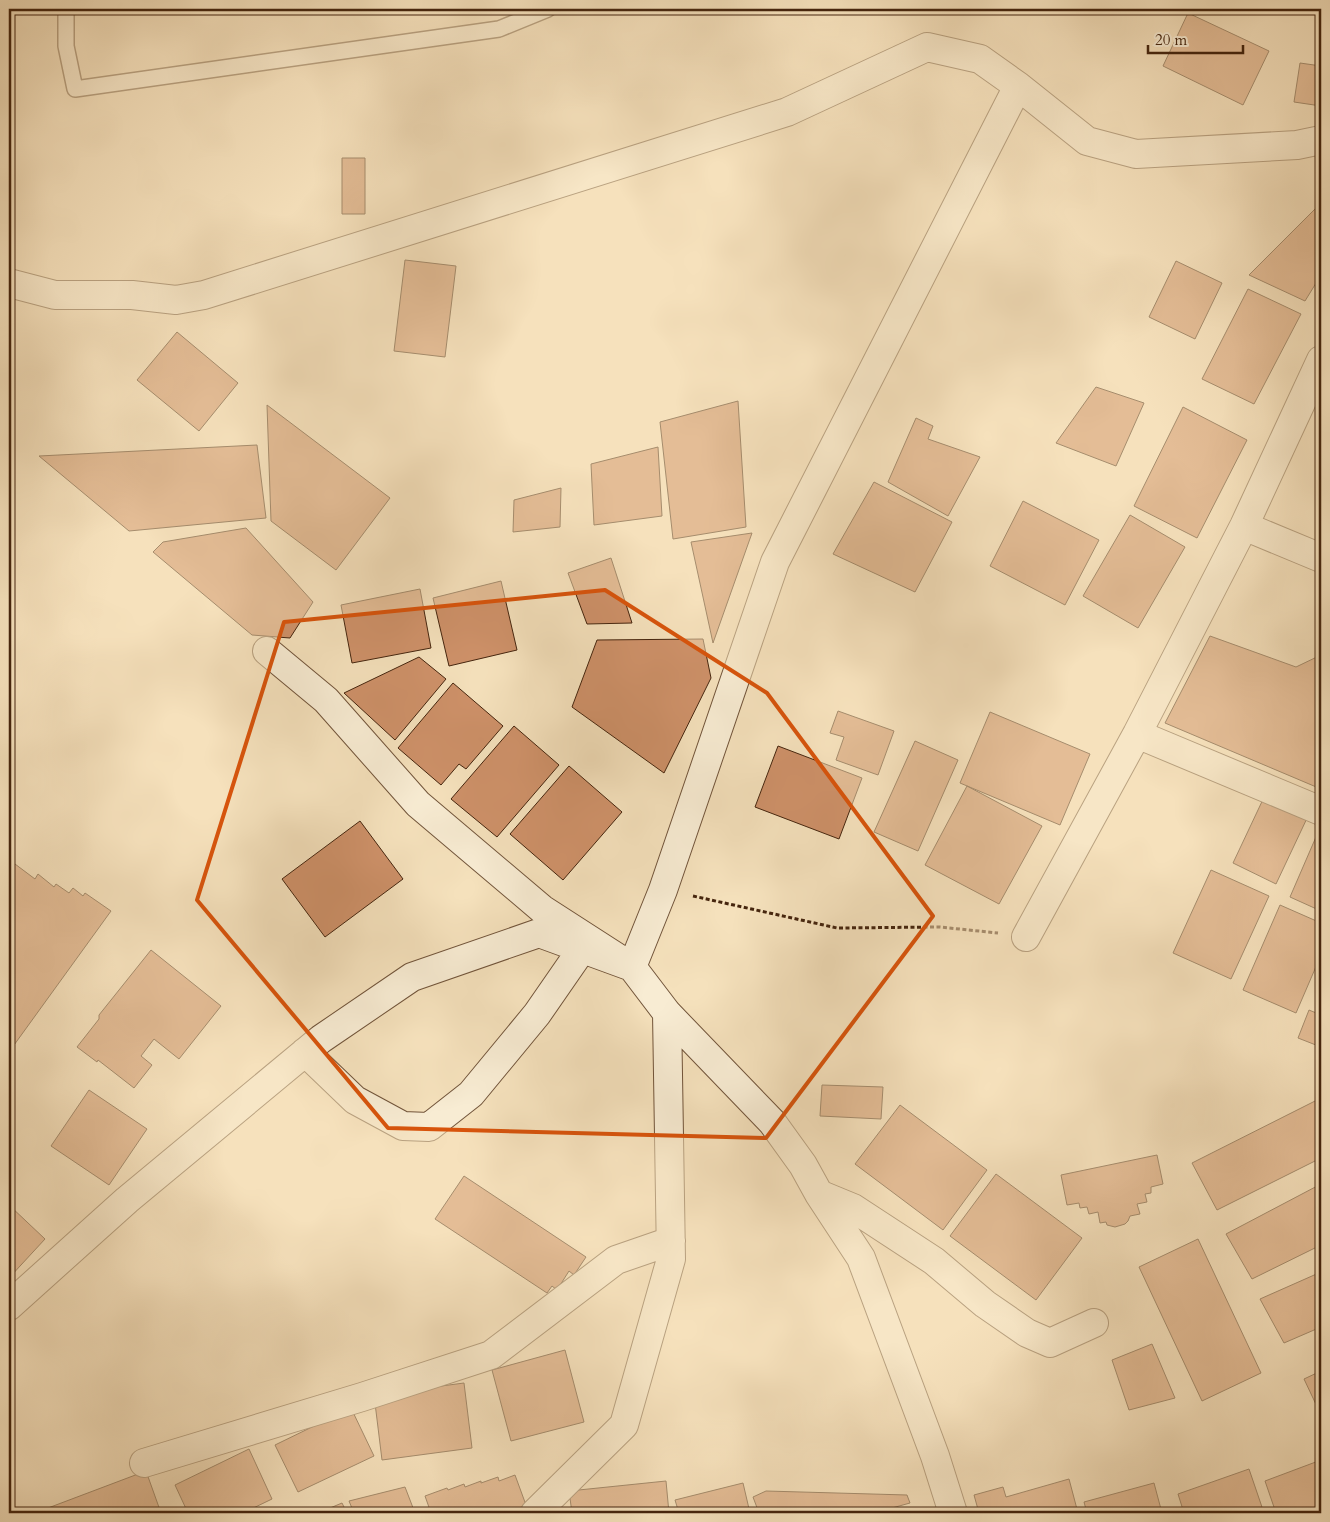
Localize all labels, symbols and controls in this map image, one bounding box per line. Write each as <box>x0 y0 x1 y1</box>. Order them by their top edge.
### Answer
scale bar <box>1148 22 1242 54</box>
text: 20 m <box>1155 30 1187 50</box>

